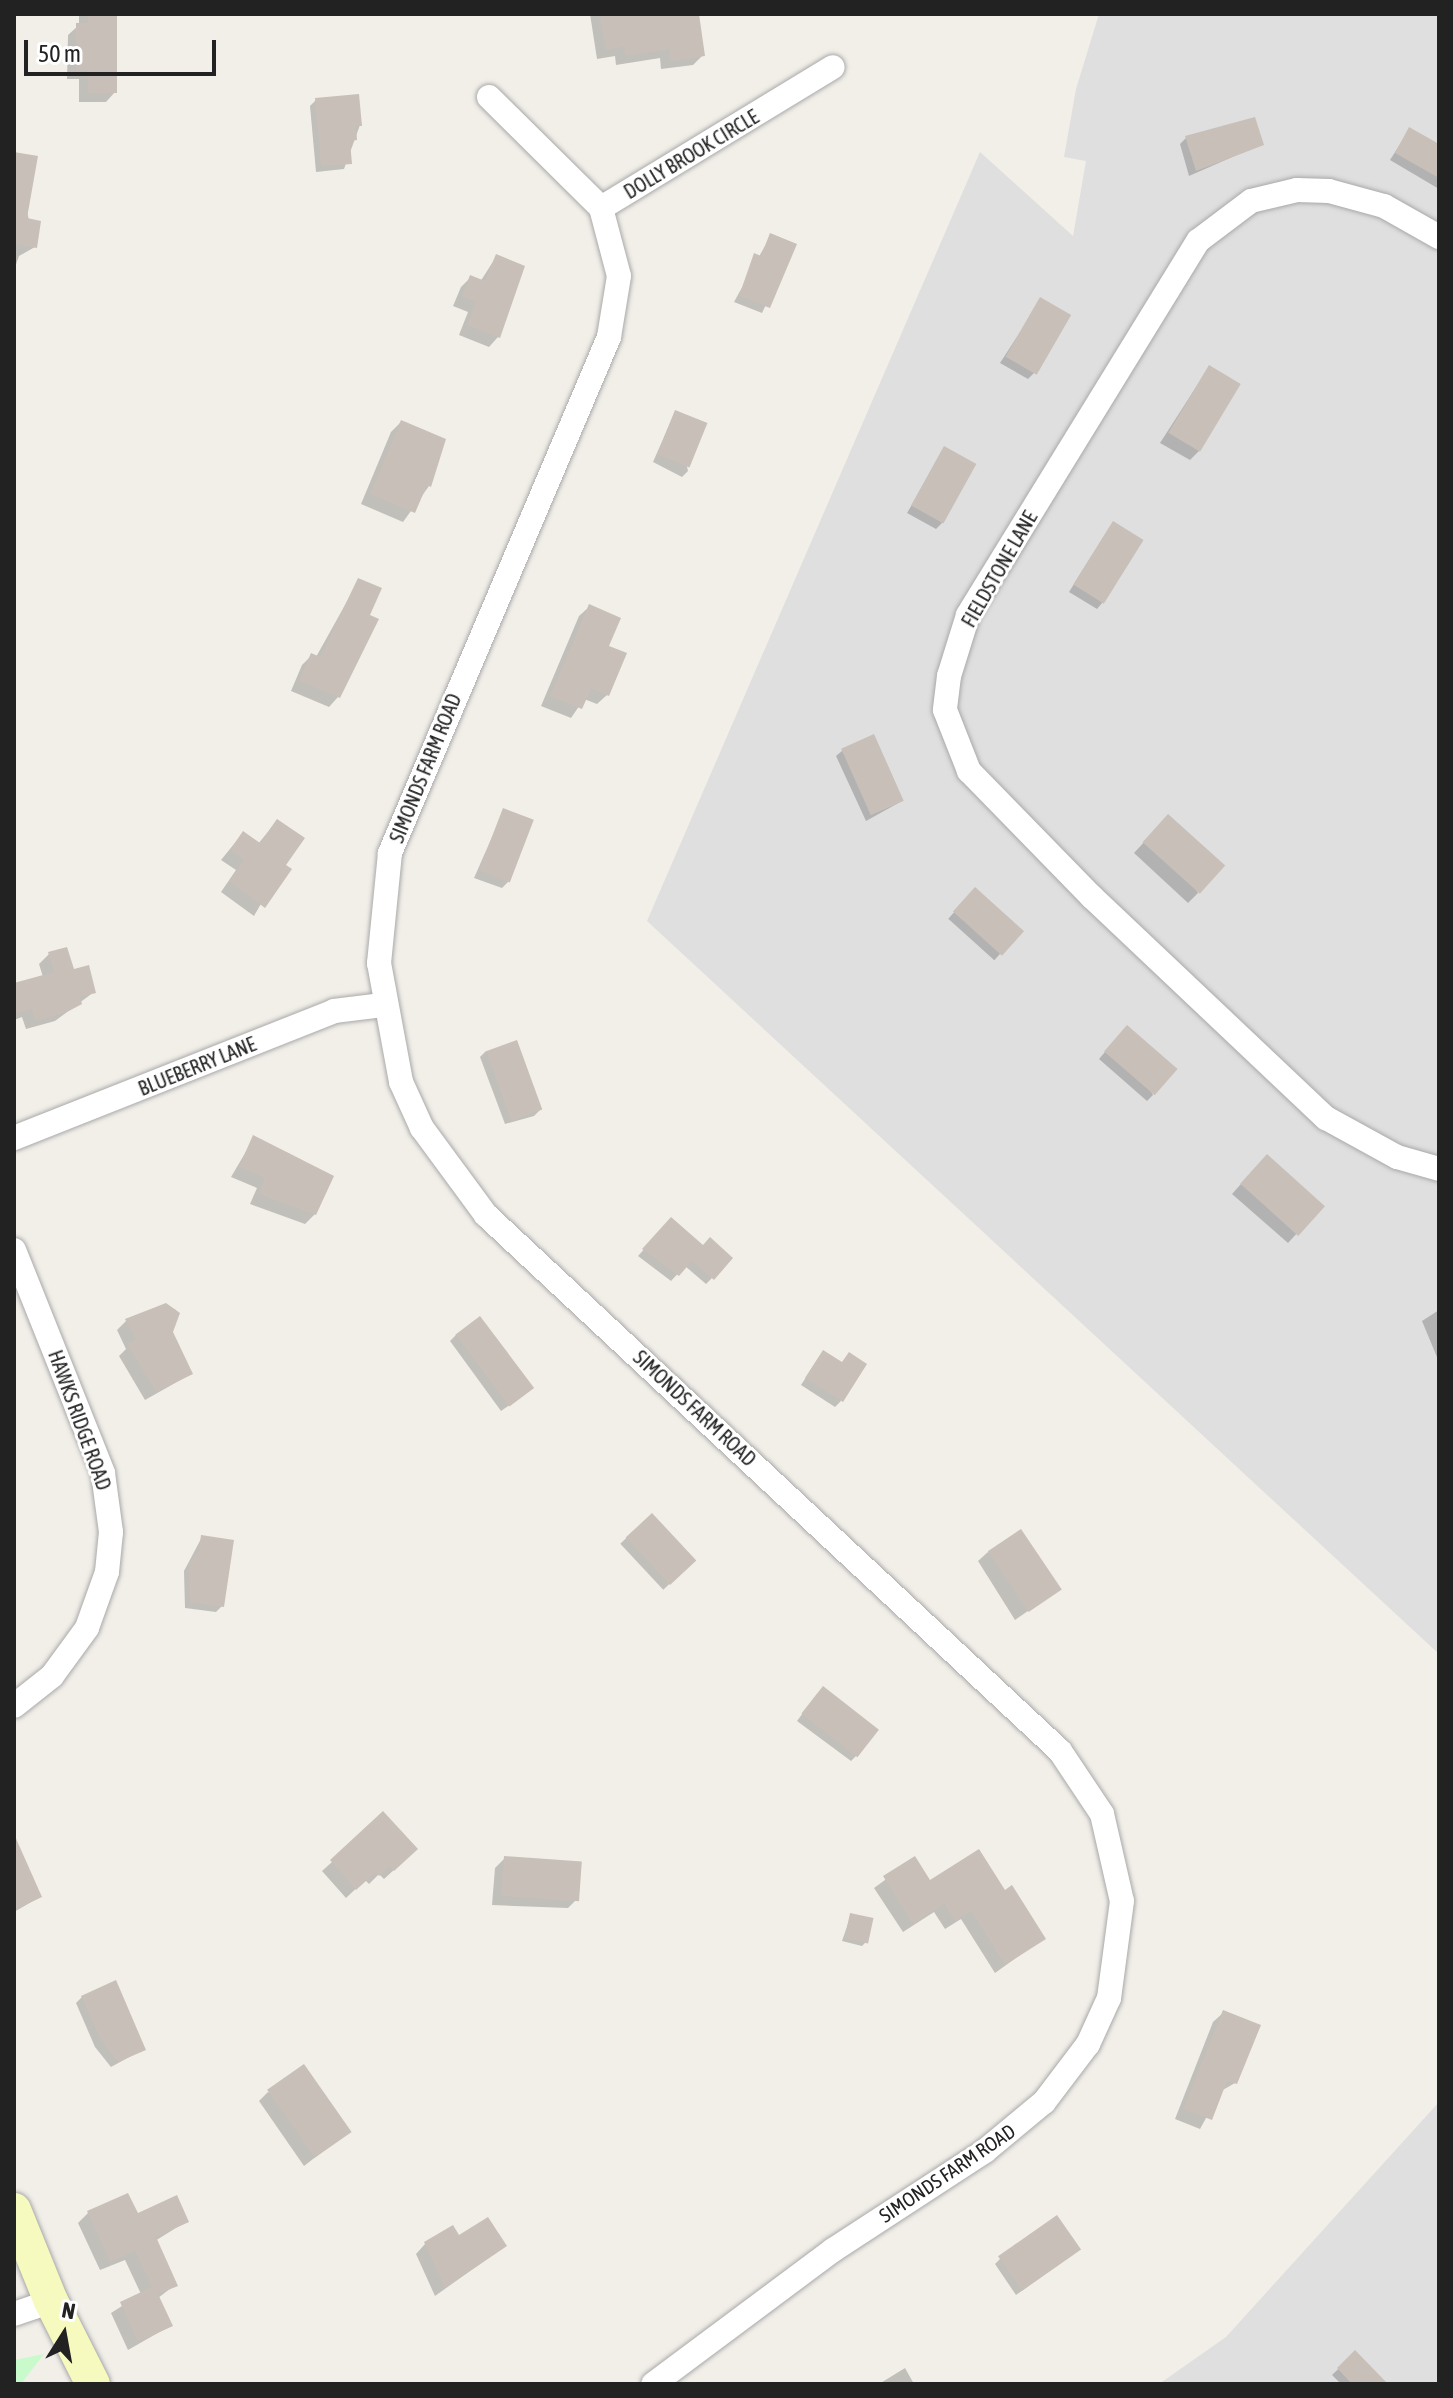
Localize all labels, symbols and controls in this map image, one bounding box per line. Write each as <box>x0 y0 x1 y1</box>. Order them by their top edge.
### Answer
scale bar <box>28 24 220 74</box>
text: 50 m <box>38 40 81 67</box>
street label: DOLLY BROOK CIRCLE <box>619 104 763 204</box>
street label: FIELDSTONE LANE <box>956 507 1042 631</box>
street label: SIMONDS FARM ROAD <box>384 690 466 846</box>
street label: BLUEBERRY LANE <box>135 1031 259 1101</box>
street label: SIMONDS FARM ROAD <box>629 1345 761 1471</box>
street label: HAWKS RIDGE ROAD <box>44 1347 116 1493</box>
street label: SIMONDS FARM ROAD <box>874 2119 1020 2227</box>
north arrow <box>24 2294 104 2374</box>
text: N <box>60 2296 77 2324</box>

